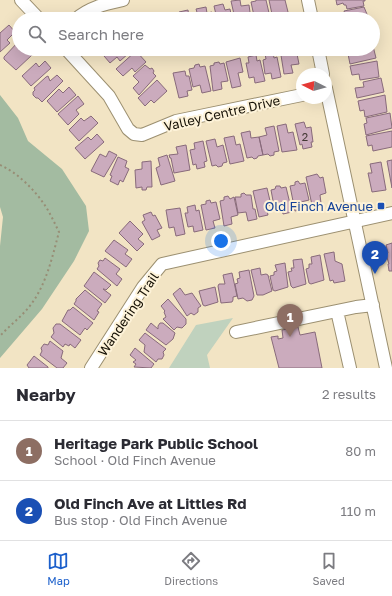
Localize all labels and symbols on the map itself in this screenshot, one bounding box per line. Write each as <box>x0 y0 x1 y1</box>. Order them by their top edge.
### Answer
north arrow <box>296 68 332 104</box>
street label: Valley Centre Drive <box>162 92 282 134</box>
house number: 2 <box>302 130 308 143</box>
place label: Old Finch Avenue <box>265 198 373 214</box>
marker: Old Finch Avenue <box>376 201 386 211</box>
your location <box>211 231 231 251</box>
pin: 2 <box>362 241 388 274</box>
street label: Wandering Trail <box>94 269 162 359</box>
pin: 1 <box>277 304 303 337</box>

